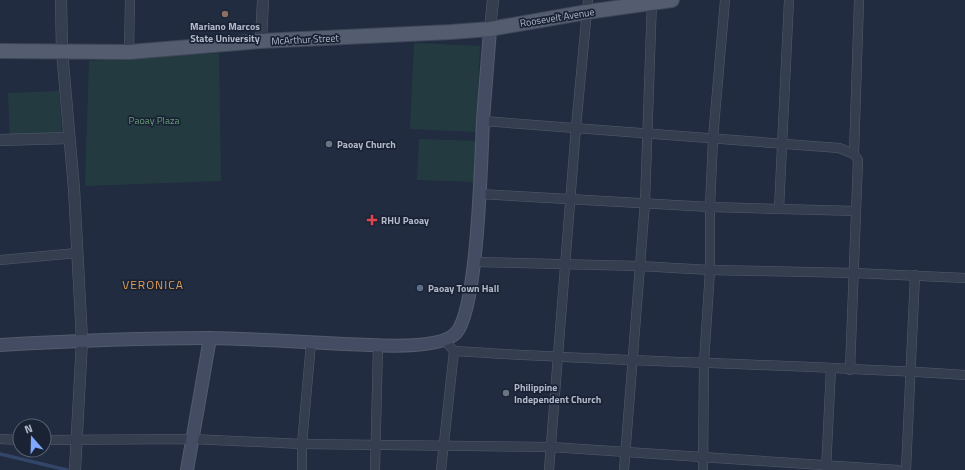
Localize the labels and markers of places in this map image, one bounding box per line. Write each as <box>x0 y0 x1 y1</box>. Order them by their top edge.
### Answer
marker: Mariano Marcos State University <box>220 9 230 19</box>
place label: Mariano Marcos State University <box>190 19 260 46</box>
place label: Paoay Church <box>337 137 396 152</box>
marker: Paoay Church <box>324 139 334 149</box>
place label: RHU Paoay <box>381 213 429 228</box>
marker: RHU Paoay <box>366 214 378 226</box>
place label: Paoay Town Hall <box>428 281 499 296</box>
marker: Paoay Town Hall <box>415 283 425 293</box>
place label: Philippine Independent Church <box>514 380 601 407</box>
marker: Philippine Independent Church <box>501 388 511 398</box>

